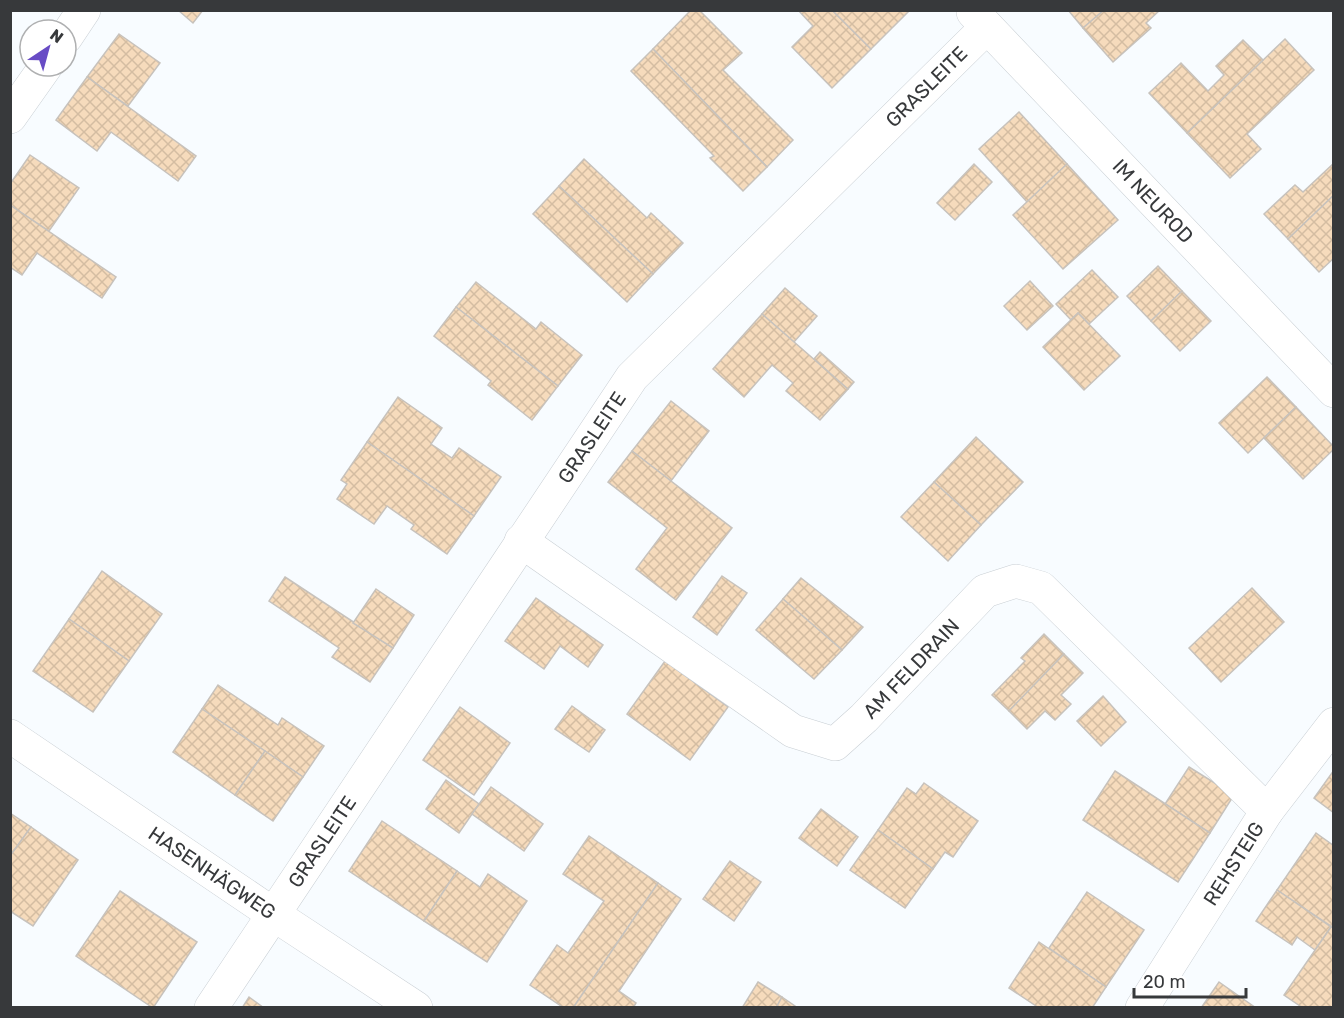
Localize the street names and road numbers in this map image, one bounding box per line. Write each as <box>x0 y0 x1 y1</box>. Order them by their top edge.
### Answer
street label: GRASLEITE <box>881 41 972 132</box>
street label: IM NEUROD <box>1108 154 1199 248</box>
street label: GRASLEITE <box>553 387 631 488</box>
street label: AM FELDRAIN <box>858 614 964 724</box>
street label: GRASLEITE <box>283 791 361 892</box>
street label: REHSTEIG <box>1198 817 1269 910</box>
street label: HASENHÄGWEG <box>144 821 280 924</box>

